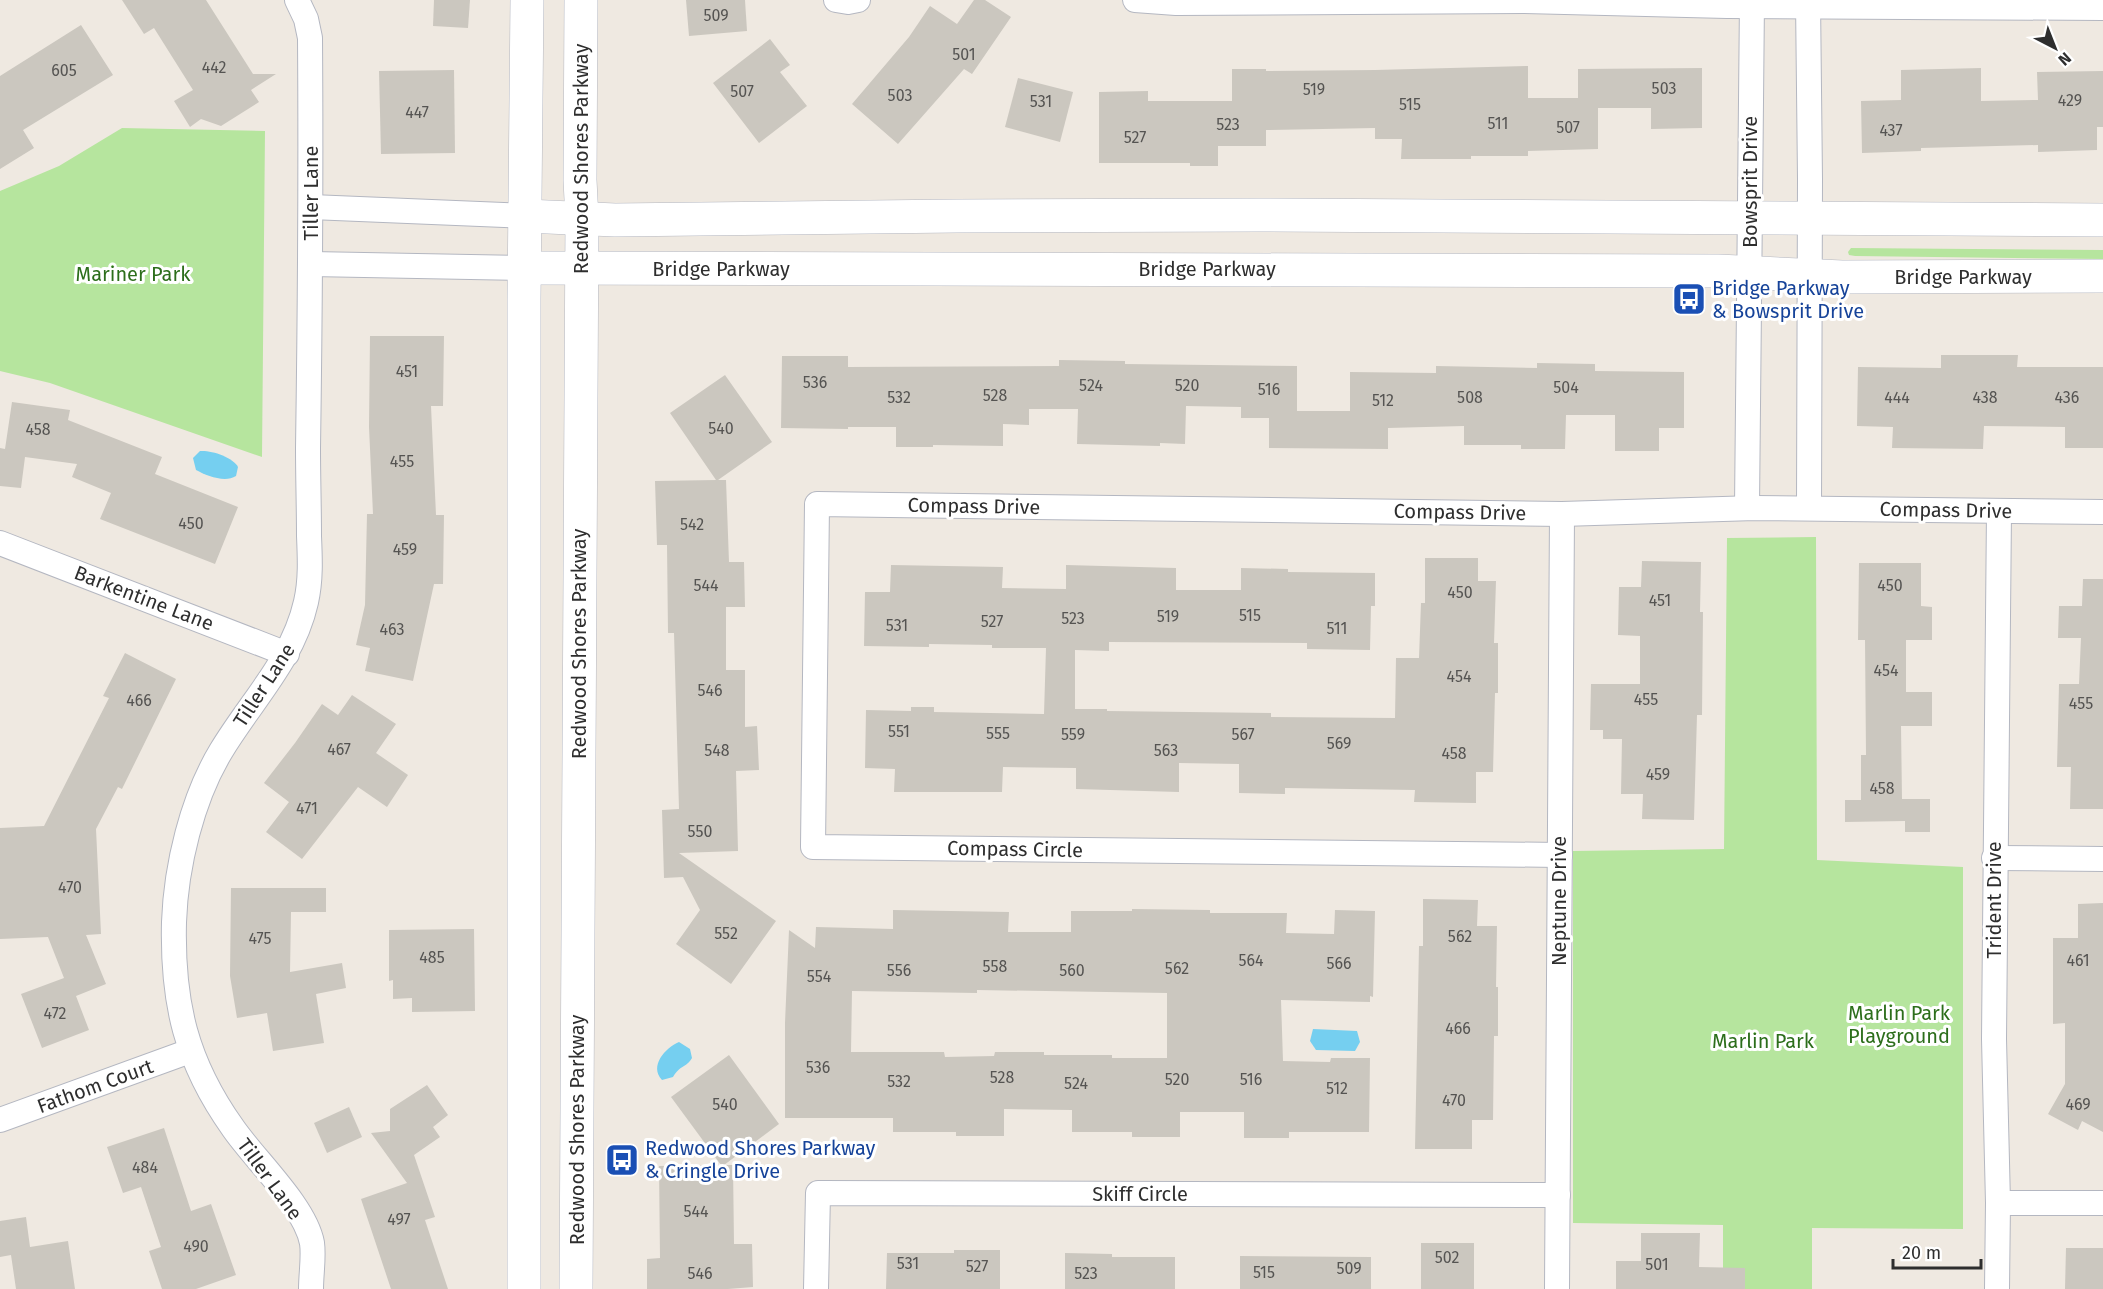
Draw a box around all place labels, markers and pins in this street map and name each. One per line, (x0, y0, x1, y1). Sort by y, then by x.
place label: Bridge Parkway & Bowsprit Drive (1712, 276, 1864, 323)
bus stop icon: Bridge Parkway & Bowsprit Drive (1671, 281, 1707, 317)
place label: Redwood Shores Parkway & Cringle Drive (645, 1136, 876, 1183)
bus stop icon: Redwood Shores Parkway & Cringle Drive (604, 1142, 640, 1178)

